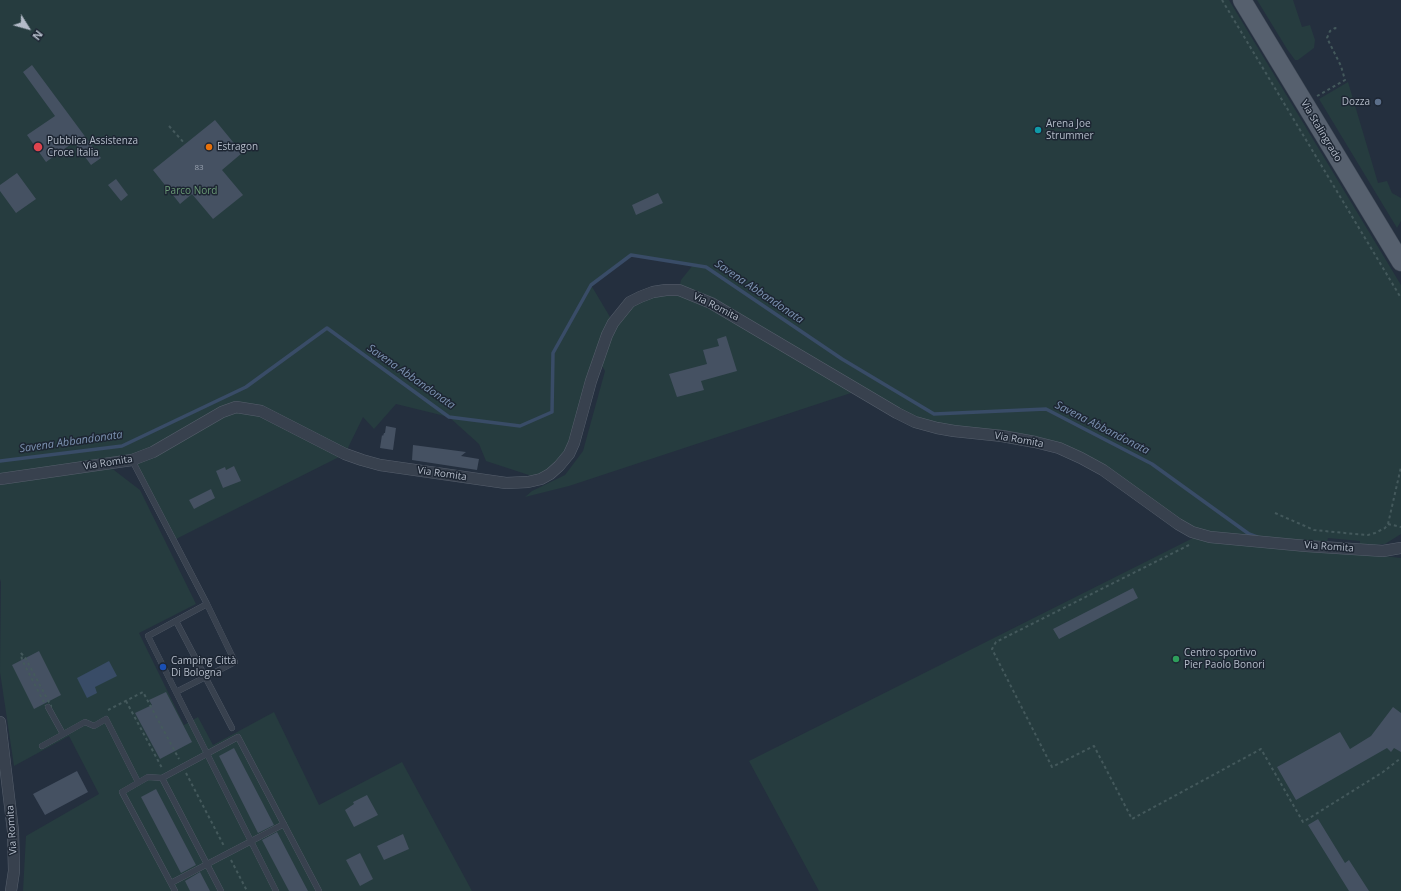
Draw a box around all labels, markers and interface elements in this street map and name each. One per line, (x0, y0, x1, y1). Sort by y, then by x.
north arrow (8, 8, 48, 48)
text: N (29, 27, 47, 44)
place label: Dozza (1342, 96, 1370, 108)
marker: Dozza (1373, 97, 1383, 107)
street label: Via Stalingrado (1298, 98, 1344, 164)
place label: Arena Joe Strummer (1046, 118, 1093, 142)
marker: Arena Joe Strummer (1033, 125, 1043, 135)
place label: Pubblica Assistenza Croce Italia (47, 135, 138, 158)
marker: Pubblica Assistenza Croce Italia (32, 141, 44, 153)
place label: Estragon (217, 141, 258, 153)
marker: Estragon (204, 142, 214, 152)
house number: 83 (194, 163, 204, 173)
park label: Parco Nord (165, 185, 217, 197)
water label: Savena Abbandonata (712, 257, 806, 327)
street label: Via Romita (691, 290, 741, 324)
water label: Savena Abbandonata (365, 342, 457, 412)
water label: Savena Abbandonata (1053, 398, 1151, 458)
water label: Savena Abbandonata (19, 428, 123, 456)
street label: Via Romita (993, 430, 1045, 450)
street label: Via Romita (83, 453, 133, 473)
street label: Via Romita (417, 465, 467, 483)
street label: Via Romita (1304, 539, 1354, 555)
place label: Centro sportivo Pier Paolo Bonori (1184, 647, 1265, 670)
marker: Centro sportivo Pier Paolo Bonori (1171, 654, 1181, 664)
place label: Camping Città Di Bologna (171, 655, 236, 678)
marker: Camping Città Di Bologna (158, 662, 168, 672)
street label: Via Romita (4, 805, 20, 855)

